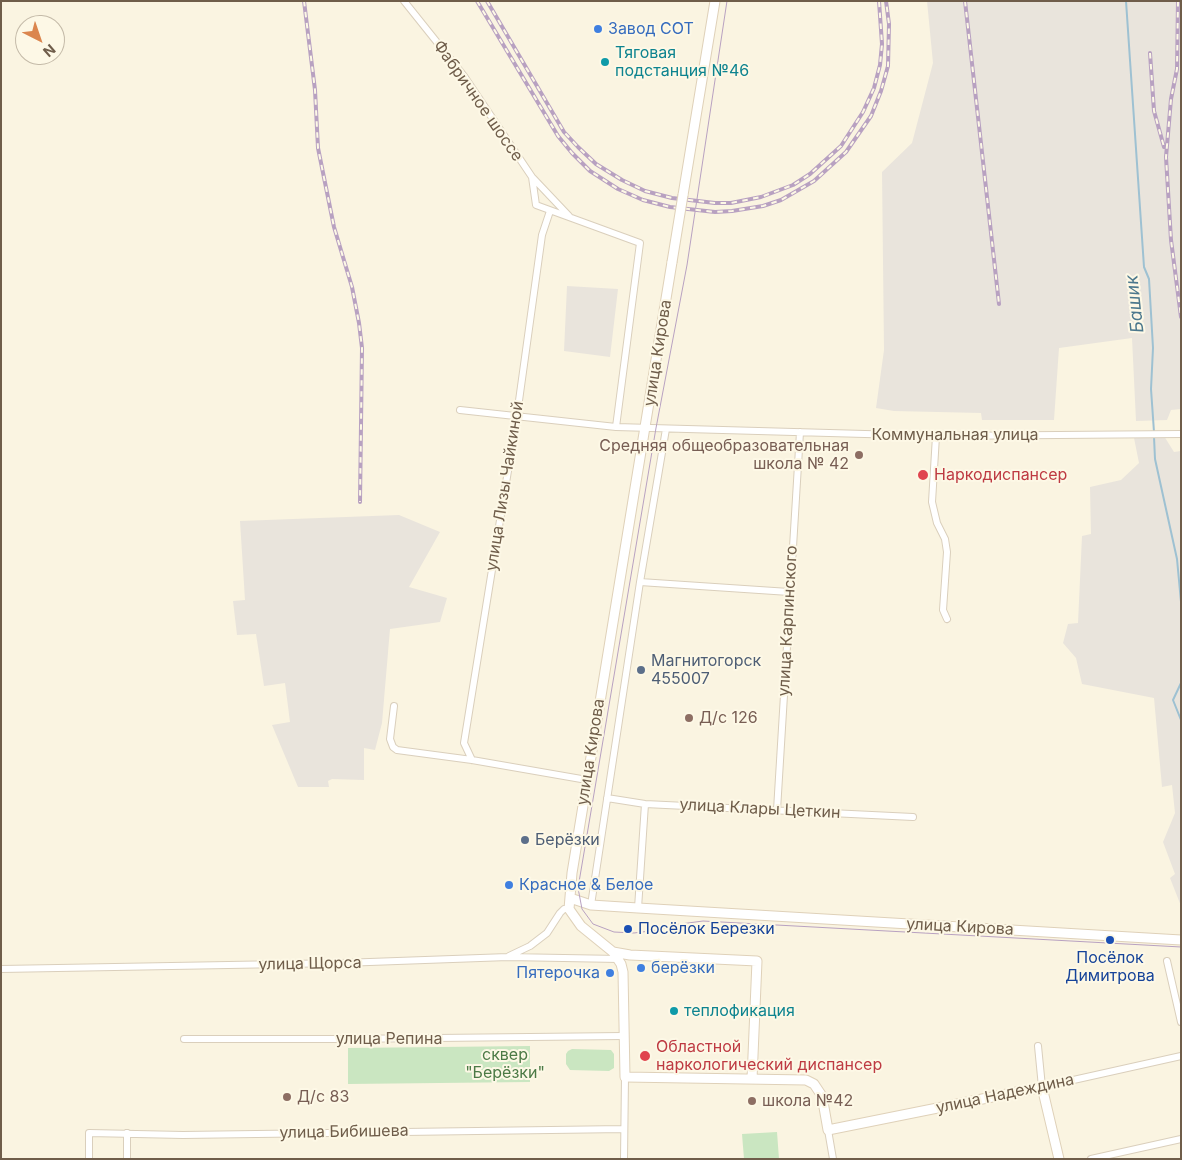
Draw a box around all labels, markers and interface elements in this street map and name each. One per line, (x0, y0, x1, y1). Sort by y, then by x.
north arrow (15, 15, 65, 65)
place label: Завод СОТ (608, 19, 694, 39)
marker: Завод СОТ (592, 23, 604, 35)
street label: Фабричное шоссе (429, 37, 527, 165)
text: N (40, 41, 59, 61)
place label: Тяговая подстанция №46 (615, 43, 749, 81)
marker: Тяговая подстанция №46 (599, 56, 611, 68)
water label: Башик (1121, 274, 1149, 334)
street label: улица Кирова (640, 298, 676, 408)
street label: улица Лизы Чайкиной (482, 400, 528, 572)
street label: Коммунальная улица (871, 425, 1039, 445)
place label: Средняя общеобразовательная школа № 42 (599, 436, 849, 474)
marker: Средняя общеобразовательная школа № 42 (853, 449, 865, 461)
place label: Наркодиспансер (934, 465, 1067, 485)
marker: Наркодиспансер (916, 468, 930, 482)
street label: улица Карпинского (774, 545, 802, 697)
place label: Магнитогорск 455007 (651, 651, 761, 689)
marker: Магнитогорск 455007 (635, 664, 647, 676)
street label: улица Кирова (573, 697, 609, 807)
place label: Д/с 126 (699, 708, 758, 728)
marker: Д/с 126 (683, 712, 695, 724)
street label: улица Клары Цеткин (679, 795, 841, 823)
place label: Берёзки (535, 830, 600, 850)
marker: Берёзки (519, 834, 531, 846)
place label: Красное & Белое (519, 875, 653, 895)
marker: Красное & Белое (503, 879, 515, 891)
street label: улица Кирова (906, 915, 1014, 939)
place label: Посёлок Березки (638, 919, 775, 939)
marker: Посёлок Березки (622, 923, 634, 935)
marker: Посёлок Димитрова (1104, 934, 1116, 946)
place label: Посёлок Димитрова (1065, 948, 1155, 986)
street label: улица Щорса (258, 954, 362, 974)
place label: берёзки (651, 958, 715, 978)
marker: берёзки (635, 962, 647, 974)
place label: Пятерочка (516, 963, 600, 983)
marker: Пятерочка (604, 967, 616, 979)
place label: теплофикация (684, 1001, 795, 1021)
marker: теплофикация (668, 1005, 680, 1017)
street label: улица Репина (336, 1029, 442, 1049)
place label: Областной наркологический диспансер (656, 1037, 882, 1075)
park label: сквер "Берёзки" (465, 1045, 545, 1083)
marker: Областной наркологический диспансер (638, 1049, 652, 1063)
street label: улица Надеждина (934, 1070, 1076, 1118)
place label: Д/с 83 (297, 1087, 349, 1107)
marker: Д/с 83 (281, 1091, 293, 1103)
place label: школа №42 (762, 1091, 853, 1111)
marker: школа №42 (746, 1095, 758, 1107)
street label: улица Бибишева (279, 1121, 409, 1143)

